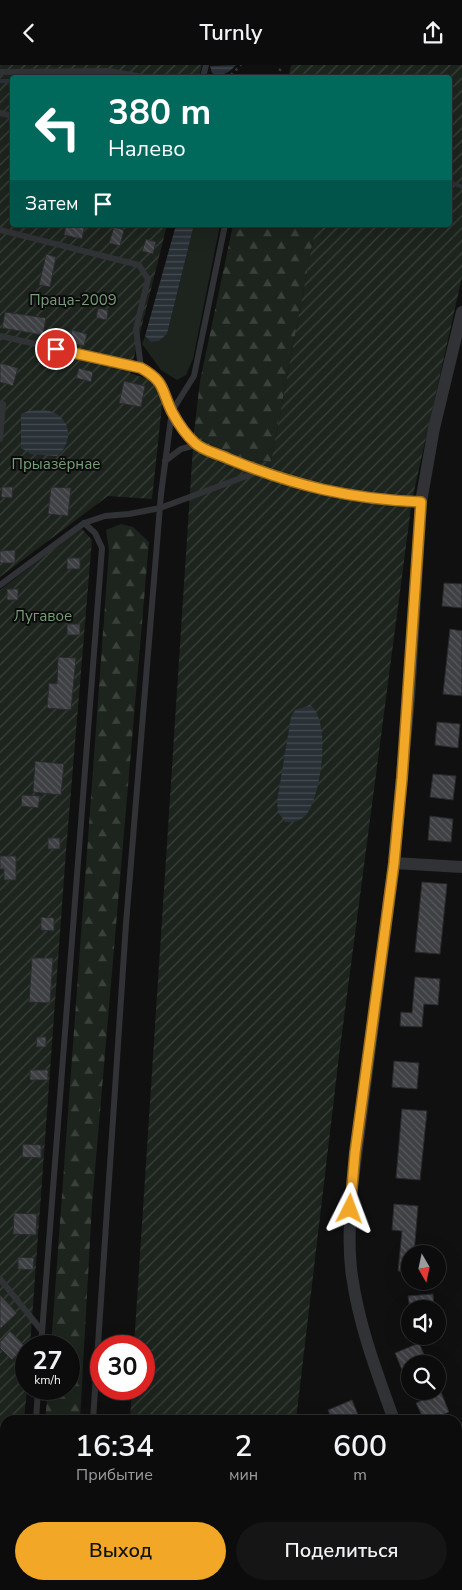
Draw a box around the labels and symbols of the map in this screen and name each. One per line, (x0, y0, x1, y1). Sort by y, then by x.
park label: Праца-2009 (29, 290, 117, 310)
pin (35, 328, 77, 370)
park label: Прыазёрнае (12, 454, 100, 474)
park label: Лугавое (14, 606, 72, 626)
position arrow (323, 1182, 375, 1234)
north arrow (401, 1245, 446, 1290)
speed limit sign: 30 (90, 1335, 155, 1400)

